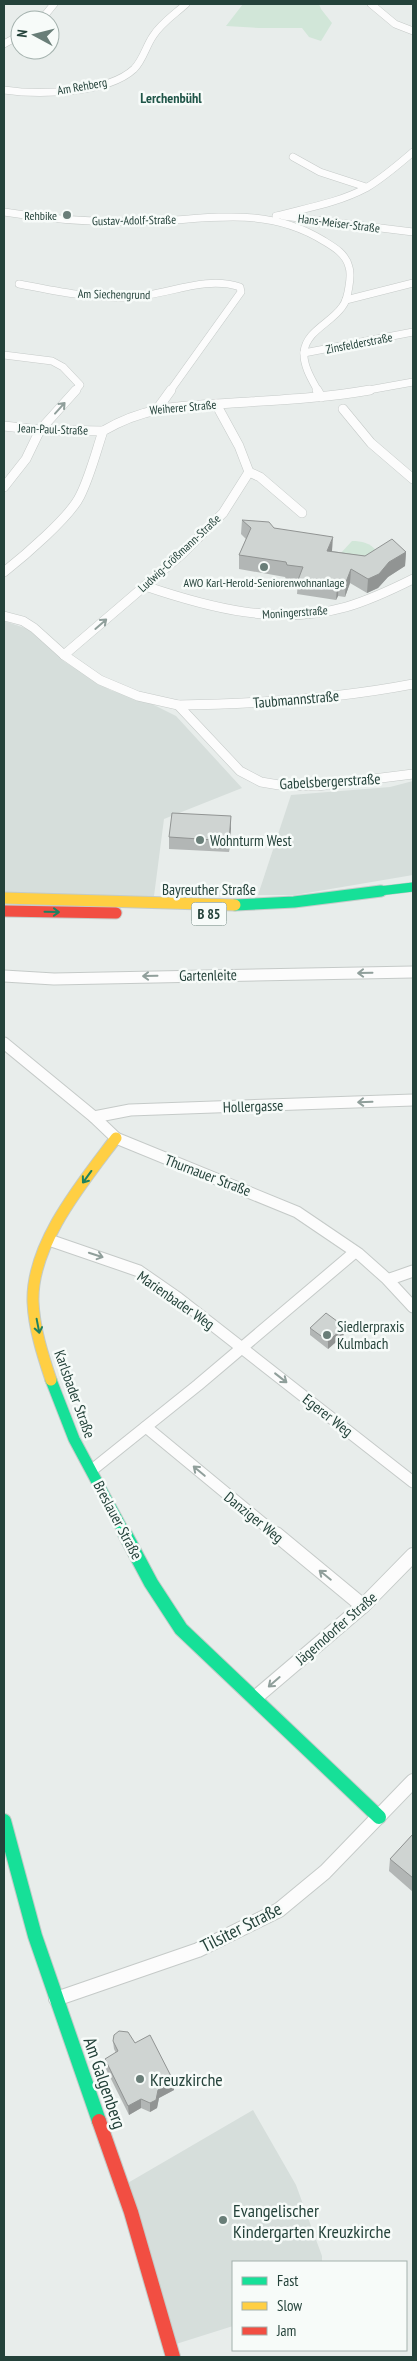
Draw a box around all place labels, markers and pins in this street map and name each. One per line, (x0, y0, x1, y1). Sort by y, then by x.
place label: Rehbike (24, 208, 57, 223)
marker: Rehbike (61, 209, 73, 221)
marker: AWO Karl-Herold-Seniorenwohnanlage (258, 561, 270, 573)
place label: AWO Karl-Herold-Seniorenwohnanlage (184, 575, 345, 590)
place label: Wohnturm West (210, 831, 292, 850)
marker: Wohnturm West (194, 834, 206, 846)
place label: Siedlerpraxis Kulmbach (337, 1317, 404, 1353)
marker: Siedlerpraxis Kulmbach (321, 1329, 333, 1341)
place label: Kreuzkirche (150, 2068, 223, 2091)
marker: Kreuzkirche (134, 2073, 146, 2085)
place label: Evangelischer Kindergarten Kreuzkirche (233, 2199, 391, 2243)
marker: Evangelischer Kindergarten Kreuzkirche (217, 2214, 229, 2226)

